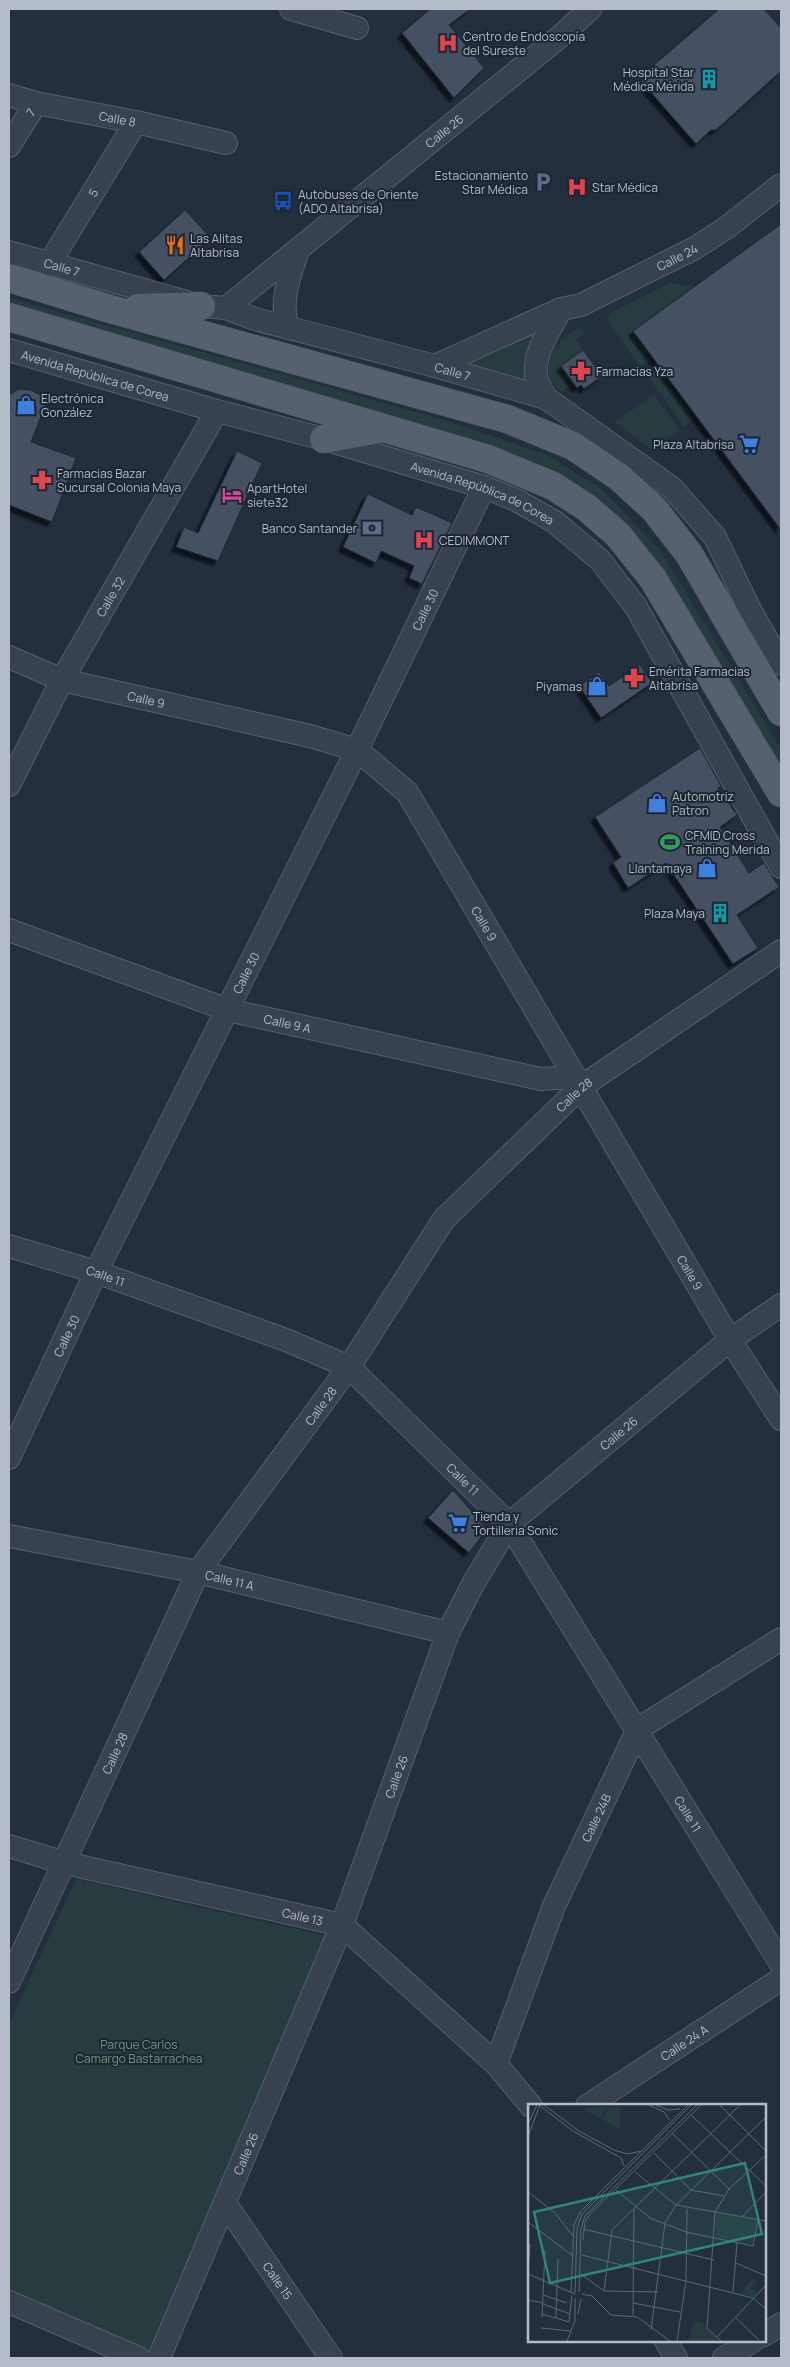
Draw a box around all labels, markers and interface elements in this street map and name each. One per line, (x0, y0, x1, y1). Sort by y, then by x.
place label: Centro de Endoscopía del Sureste (463, 28, 585, 59)
hospital icon: Centro de Endoscopía del Sureste (437, 32, 459, 54)
place label: Hospital Star Médica Mérida (613, 64, 695, 95)
building icon: Hospital Star Médica Mérida (698, 68, 720, 90)
street label: 7 (21, 105, 39, 119)
street label: Calle 8 (97, 107, 137, 130)
street label: Calle 26 (421, 110, 467, 151)
place label: Estacionamiento Star Médica (435, 167, 528, 198)
parking icon: Estacionamiento Star Médica (532, 171, 554, 193)
hospital icon: Star Médica (566, 176, 588, 198)
place label: Star Médica (592, 179, 658, 196)
street label: 5 (84, 185, 102, 200)
place label: Autobuses de Oriente (ADO Altabrisa) (298, 186, 419, 217)
bus stop icon: Autobuses de Oriente (ADO Altabrisa) (272, 190, 294, 212)
place label: Las Alitas Altabrisa (190, 230, 242, 261)
restaurant icon: Las Alitas Altabrisa (164, 234, 186, 256)
street label: Calle 24 (654, 240, 700, 274)
street label: Calle 7 (42, 254, 82, 280)
street label: Avenida República de Corea (20, 346, 171, 405)
street label: Calle 7 (433, 358, 473, 384)
pharmacy icon: Farmacias Yza (570, 360, 592, 382)
place label: Farmacias Yza (596, 363, 673, 380)
place label: Electrónica González (41, 390, 104, 421)
shop icon: Electrónica González (15, 394, 37, 416)
supermarket icon: Plaza Altabrisa (738, 433, 760, 455)
place label: Plaza Altabrisa (653, 436, 734, 453)
street label: Avenida República de Corea (409, 457, 557, 528)
place label: Farmacias Bazar Sucursal Colonia Maya (57, 465, 181, 496)
pharmacy icon: Farmacias Bazar Sucursal Colonia Maya (31, 469, 53, 491)
place label: ApartHotel siete32 (247, 480, 307, 511)
hotel icon: ApartHotel siete32 (221, 484, 243, 506)
bank icon: Banco Santander (361, 517, 383, 539)
place label: Banco Santander (262, 520, 358, 537)
hospital icon: CEDIMMONT (413, 529, 435, 551)
place label: CEDIMMONT (439, 532, 510, 549)
street label: Calle 32 (92, 573, 128, 620)
street label: Calle 30 (408, 586, 442, 633)
place label: Emérita Farmacias Altabrisa (649, 663, 750, 694)
pharmacy icon: Emérita Farmacias Altabrisa (623, 667, 645, 689)
shop icon: Piyamas (586, 675, 608, 697)
place label: Piyamas (536, 678, 582, 695)
street label: Calle 9 (126, 687, 166, 711)
place label: Automotriz Patron (672, 788, 734, 819)
shop icon: Automotriz Patron (646, 792, 668, 814)
place label: CFMID Cross Training Merida (685, 827, 770, 858)
sports icon: CFMID Cross Training Merida (659, 831, 681, 853)
shop icon: Llantamaya (696, 857, 718, 879)
place label: Llantamaya (629, 860, 692, 877)
building icon: Plaza Maya (709, 902, 731, 924)
street label: Calle 9 (468, 903, 501, 944)
place label: Plaza Maya (644, 905, 705, 922)
street label: Calle 30 (228, 949, 263, 996)
street label: Calle 9 A (262, 1010, 313, 1037)
street label: Calle 28 (552, 1073, 596, 1115)
street label: Calle 9 (673, 1252, 707, 1293)
street label: Calle 11 (84, 1261, 127, 1290)
street label: Calle 30 (49, 1312, 83, 1359)
street label: Calle 28 (301, 1383, 340, 1429)
street label: Calle 26 (596, 1412, 641, 1454)
street label: Calle 11 (443, 1459, 483, 1499)
place label: Tienda y Tortilleria Sonic (473, 1508, 558, 1539)
supermarket icon: Tienda y Tortilleria Sonic (447, 1512, 469, 1534)
street label: Calle 11 A (204, 1566, 256, 1594)
street label: Calle 28 (98, 1730, 131, 1777)
street label: Calle 26 (380, 1753, 411, 1800)
street label: Calle 24B (577, 1791, 615, 1845)
street label: Calle 11 (670, 1792, 706, 1835)
street label: Calle 13 (280, 1903, 325, 1929)
street label: Calle 24 A (657, 2020, 712, 2064)
park label: Parque Carlos Camargo Bastarrachea (76, 2036, 203, 2067)
inset map (528, 2104, 765, 2342)
street label: Calle 26 (229, 2130, 262, 2177)
street label: Calle 15 (259, 2258, 297, 2303)

